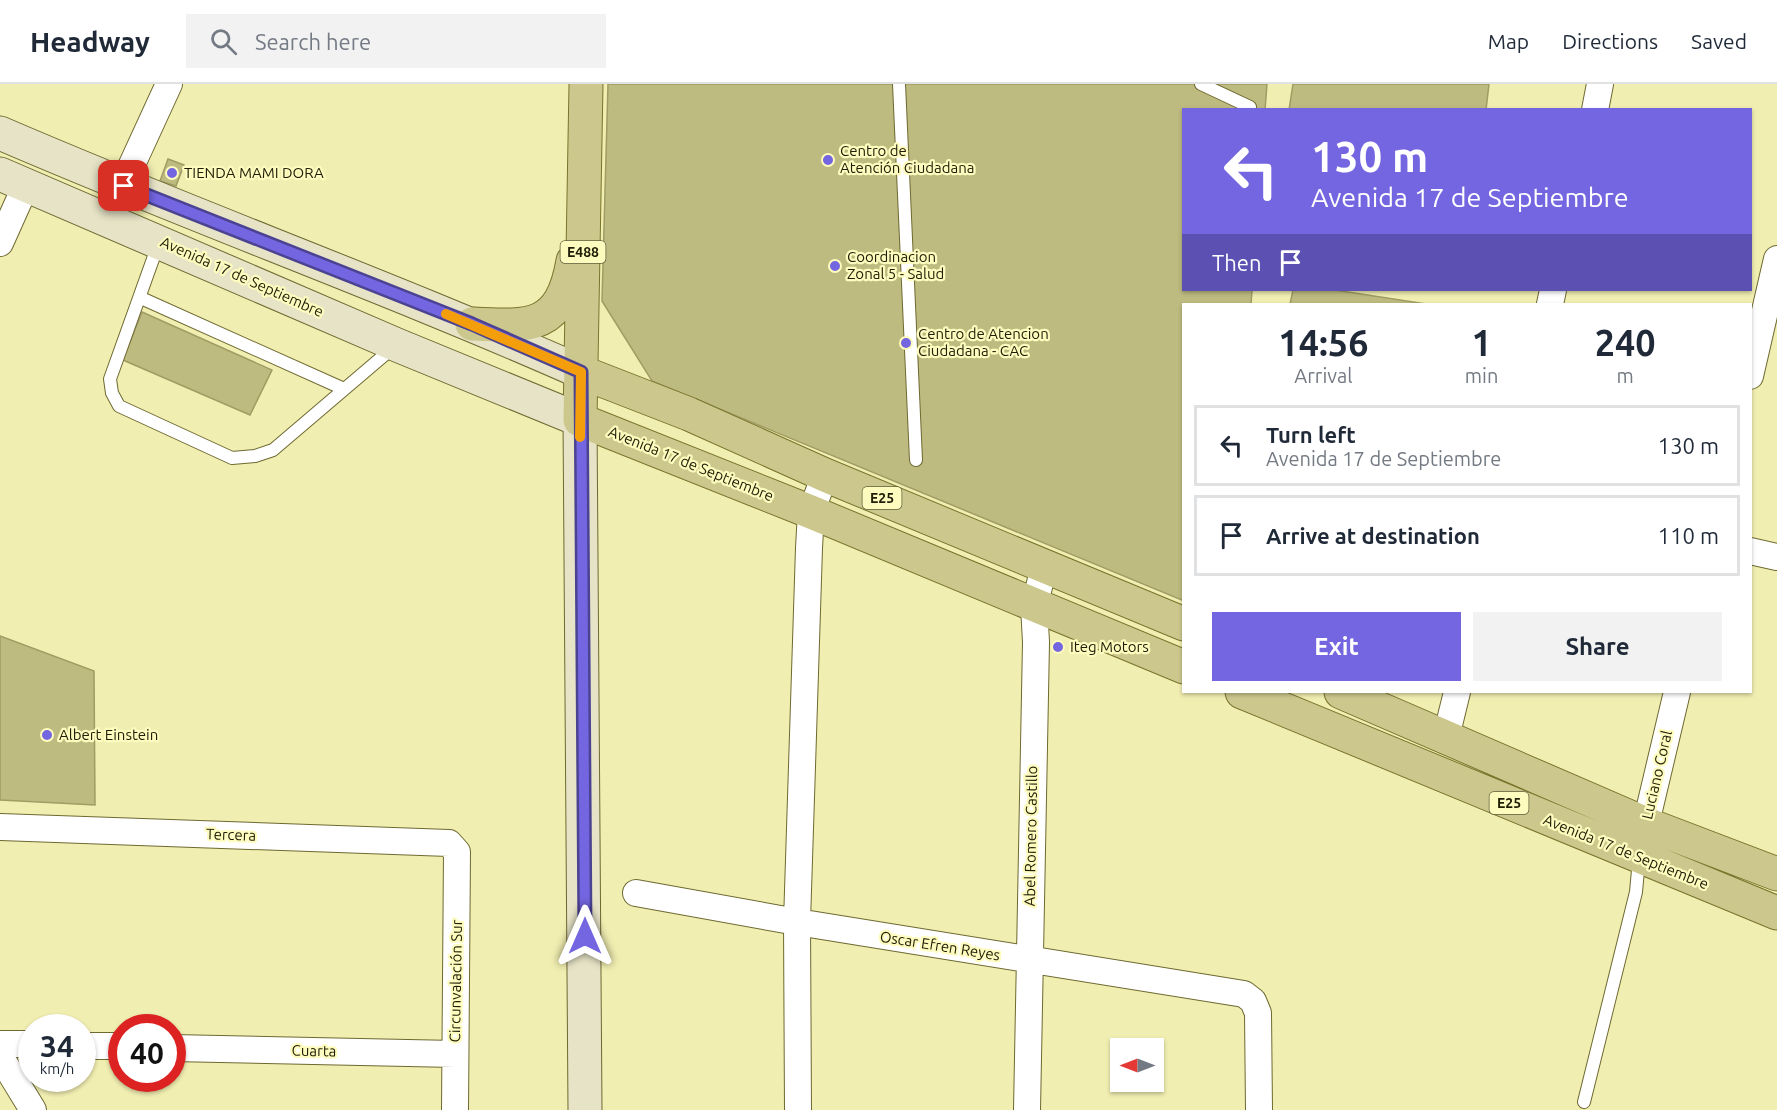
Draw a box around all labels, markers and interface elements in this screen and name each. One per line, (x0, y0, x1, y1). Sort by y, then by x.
search box (186, 14, 606, 68)
icon: search (207, 25, 240, 58)
text: Headway (30, 26, 150, 57)
text: Search here (255, 29, 371, 54)
text: Map (1488, 29, 1529, 53)
text: Directions (1562, 29, 1658, 53)
text: Saved (1691, 29, 1747, 53)
icon: left (1212, 132, 1290, 210)
text: 130 m (1311, 133, 1428, 180)
place label: Centro de Atención Ciudadana (840, 142, 975, 176)
marker: Centro de Atención Ciudadana (821, 153, 835, 167)
pin (98, 160, 149, 211)
place label: TIENDA MAMI DORA (184, 164, 324, 181)
marker: TIENDA MAMI DORA (165, 166, 179, 180)
icon: arrive (107, 169, 140, 202)
text: Avenida 17 de Septiembre (1311, 182, 1629, 212)
street label: Avenida 17 de Septiembre (158, 233, 326, 320)
road number: E488 (560, 241, 606, 263)
icon: arrive (1274, 246, 1307, 279)
place label: Coordinacion Zonal 5 - Salud (847, 248, 944, 282)
text: Then (1212, 250, 1262, 275)
marker: Coordinacion Zonal 5 - Salud (828, 259, 842, 273)
text: 14:56 (1278, 322, 1368, 363)
text: 1 (1471, 322, 1492, 363)
text: 240 (1595, 322, 1656, 363)
place label: Centro de Atencion Ciudadana - CAC (918, 325, 1049, 359)
marker: Centro de Atencion Ciudadana - CAC (899, 336, 913, 350)
text: Arrival (1294, 364, 1353, 387)
text: min (1465, 364, 1498, 387)
text: m (1617, 364, 1634, 387)
text: Turn left (1266, 422, 1356, 447)
street label: Avenida 17 de Septiembre (606, 423, 776, 504)
icon: left (1215, 429, 1248, 462)
text: 130 m (1658, 433, 1719, 458)
text: Avenida 17 de Septiembre (1266, 447, 1501, 470)
road number: E25 (862, 487, 902, 509)
icon: arrive (1215, 519, 1248, 552)
text: Arrive at destination (1266, 523, 1480, 548)
text: 110 m (1658, 523, 1719, 548)
button: Exit (1212, 612, 1461, 681)
button: Share (1473, 612, 1722, 681)
place label: Iteg Motors (1070, 638, 1149, 655)
marker: Iteg Motors (1051, 640, 1065, 654)
place label: Albert Einstein (59, 726, 158, 743)
marker: Albert Einstein (40, 728, 54, 742)
street label: Luciano Coral (1638, 729, 1675, 821)
street label: Abel Romero Castillo (1021, 765, 1040, 907)
road number: E25 (1490, 792, 1528, 814)
street label: Avenida 17 de Septiembre (1541, 811, 1711, 892)
street label: Tercera (206, 825, 256, 844)
position arrow (553, 904, 617, 968)
street label: Circunvalación Sur (446, 919, 465, 1043)
street label: Oscar Efren Reyes (879, 928, 1001, 963)
speed limit sign: 40 (108, 1014, 186, 1092)
text: 34 (40, 1029, 74, 1063)
north arrow (1110, 1038, 1164, 1092)
map controls (1110, 1038, 1164, 1092)
street label: Cuarta (292, 1042, 336, 1059)
text: km/h (40, 1060, 74, 1077)

